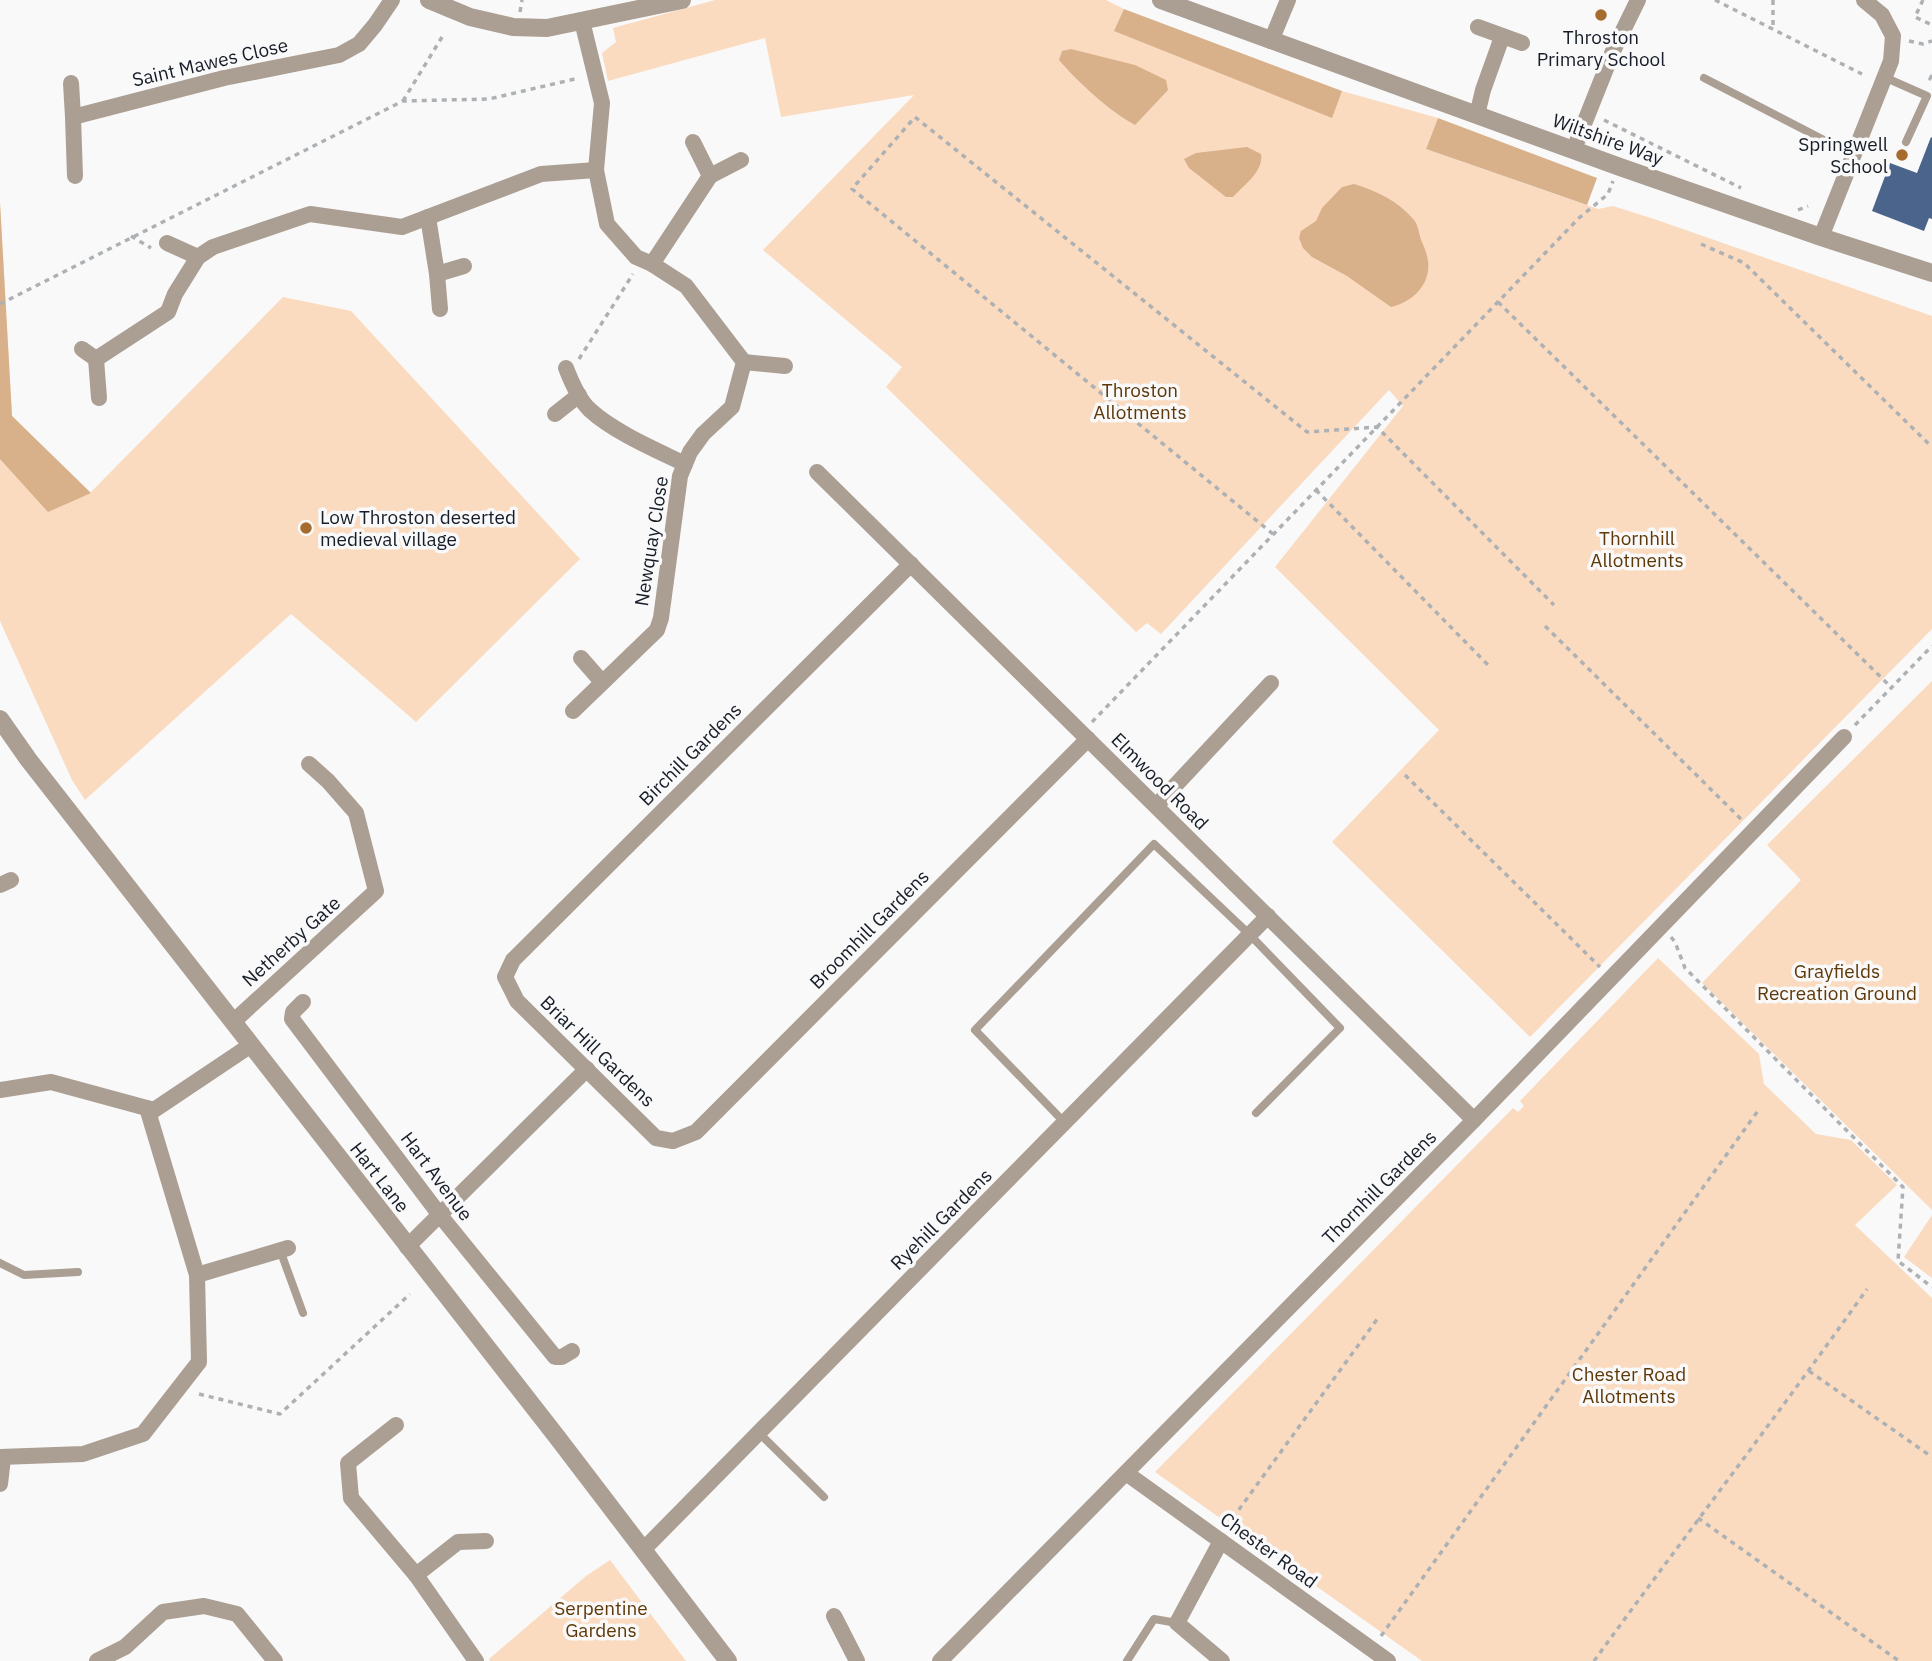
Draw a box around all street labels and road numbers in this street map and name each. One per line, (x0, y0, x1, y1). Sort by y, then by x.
street label: Saint Mawes Close (130, 32, 290, 92)
street label: Wiltshire Way (1549, 108, 1667, 170)
street label: Newquay Close (629, 474, 673, 608)
street label: Birchill Gardens (634, 698, 746, 810)
street label: Elmwood Road (1106, 727, 1214, 835)
street label: Broomhill Gardens (804, 864, 934, 994)
street label: Netherby Gate (237, 891, 345, 991)
street label: Briar Hill Gardens (536, 990, 660, 1112)
street label: Thornhill Gardens (1317, 1125, 1441, 1249)
street label: Hart Avenue (396, 1127, 478, 1225)
street label: Hart Lane (345, 1137, 415, 1217)
street label: Ryehill Gardens (885, 1163, 997, 1275)
street label: Chester Road (1216, 1507, 1322, 1593)

